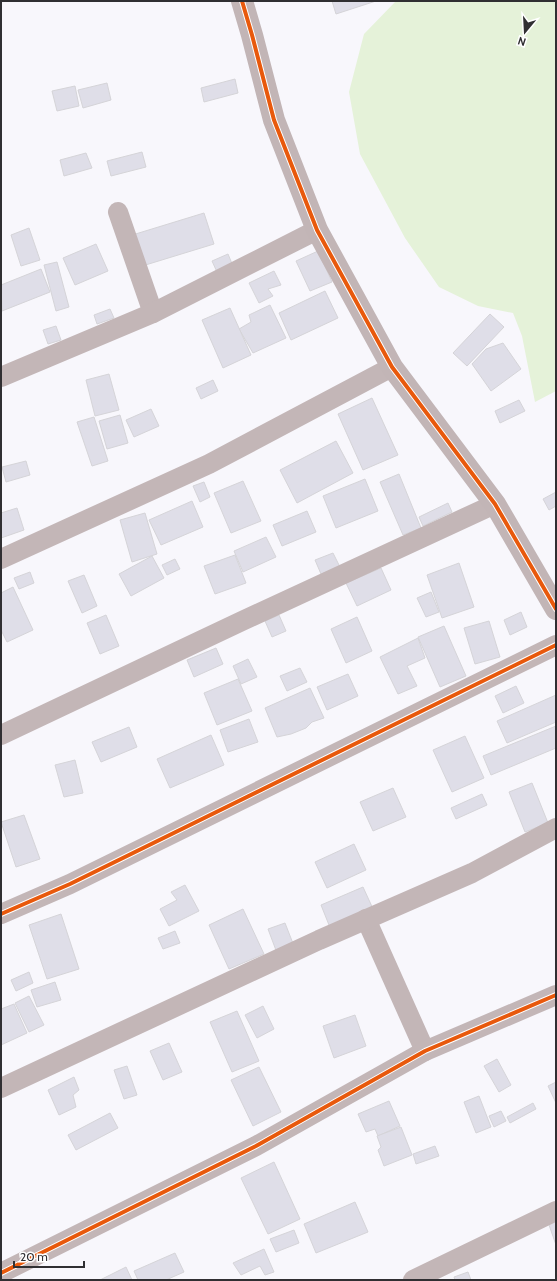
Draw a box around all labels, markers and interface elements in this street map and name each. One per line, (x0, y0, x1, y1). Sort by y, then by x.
north arrow (505, 12, 545, 52)
text: N (516, 34, 528, 49)
scale bar (14, 1243, 84, 1269)
text: 20 m (20, 1249, 48, 1264)

